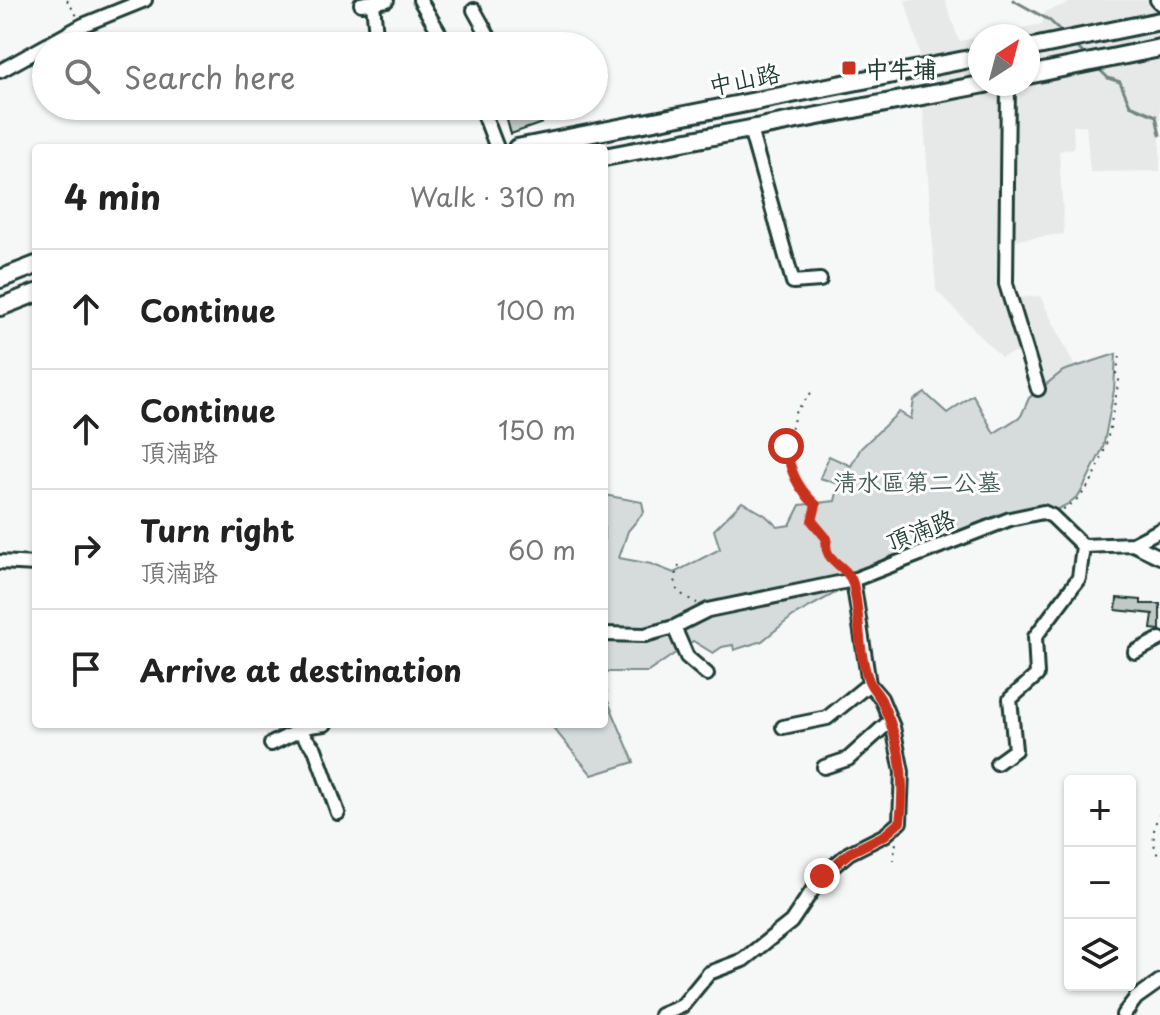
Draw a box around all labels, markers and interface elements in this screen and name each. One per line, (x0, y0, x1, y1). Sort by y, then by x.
north arrow (968, 24, 1040, 96)
search box (32, 32, 608, 120)
place label: 中牛埔 (865, 50, 937, 86)
street label: 中山路 (705, 53, 783, 103)
icon: search (60, 54, 104, 98)
text: Search here (124, 54, 296, 99)
marker: 中牛埔 (840, 59, 858, 77)
text: 4 min (64, 170, 161, 222)
text: Walk · 310 m (410, 177, 576, 216)
icon: ahead (64, 287, 108, 331)
text: Continue (140, 287, 275, 332)
text: 100 m (496, 290, 576, 329)
text: Continue (140, 387, 275, 432)
icon: ahead (64, 407, 108, 451)
text: 150 m (498, 410, 576, 449)
route start (768, 428, 804, 464)
text: 頂湳路 (140, 432, 218, 471)
park label: 清水區第二公墓 (833, 463, 1001, 499)
street label: 頂湳路 (880, 499, 960, 559)
text: Turn right (140, 507, 295, 552)
icon: right (64, 527, 108, 571)
text: 60 m (508, 530, 576, 569)
text: 頂湳路 (140, 552, 218, 591)
icon: arrive (64, 647, 108, 691)
text: Arrive at destination (140, 647, 462, 692)
map controls (1064, 775, 1136, 991)
button: + (1064, 775, 1136, 847)
button: − (1064, 847, 1136, 919)
route end (804, 858, 840, 894)
button: layers (1064, 919, 1136, 991)

